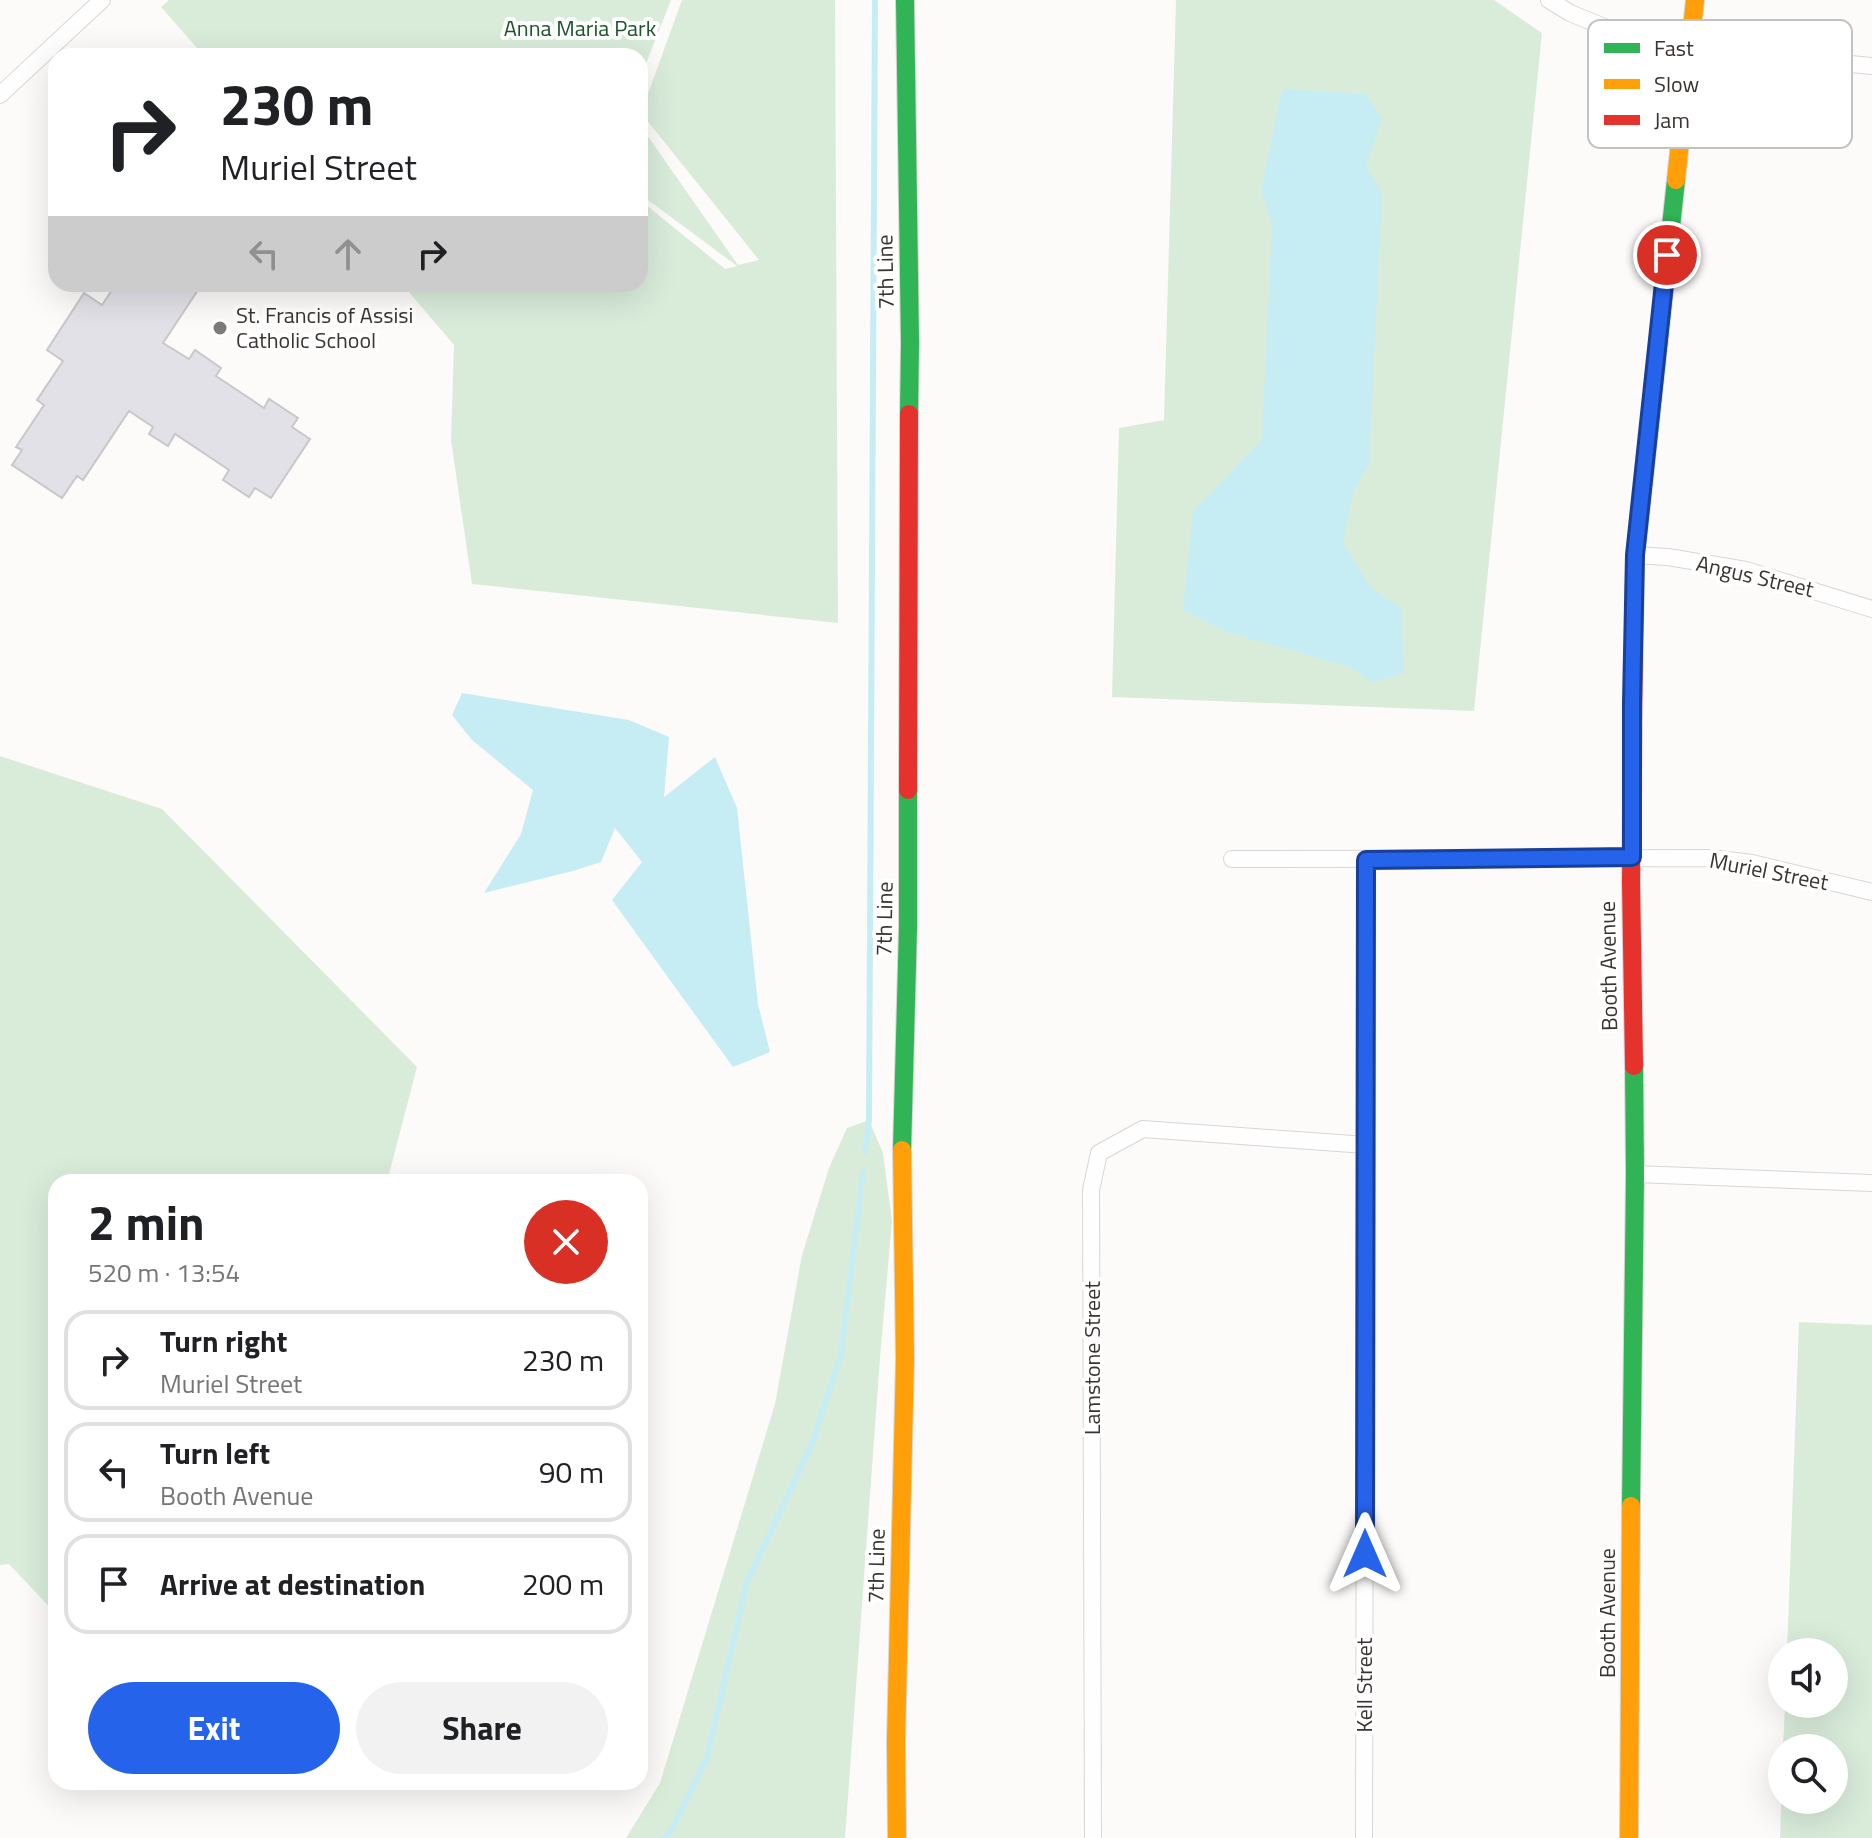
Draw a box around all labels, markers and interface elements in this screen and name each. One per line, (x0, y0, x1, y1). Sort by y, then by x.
park label: Anna Maria Park (504, 11, 657, 45)
legend (1588, 20, 1852, 148)
text: Fast (1654, 31, 1694, 65)
text: 230 m (220, 62, 373, 147)
text: Slow (1654, 67, 1700, 101)
icon: right (88, 80, 192, 184)
text: Jam (1654, 103, 1690, 137)
text: Muriel Street (220, 139, 417, 194)
pin (1633, 221, 1701, 289)
icon: left (242, 232, 286, 276)
icon: ahead (326, 232, 370, 276)
icon: right (410, 232, 454, 276)
icon: arrive (1645, 233, 1689, 277)
street label: 7th Line (867, 234, 903, 310)
place label: St. Francis of Assisi Catholic School (236, 298, 413, 357)
marker: St. Francis of Assisi Catholic School (211, 319, 229, 337)
street label: Angus Street (1693, 546, 1817, 606)
street label: Muriel Street (1707, 843, 1832, 899)
street label: 7th Line (866, 881, 902, 957)
street label: Booth Avenue (1590, 901, 1626, 1031)
text: 2 min (88, 1186, 205, 1259)
button: close (524, 1200, 608, 1284)
text: 520 m · 13:54 (88, 1253, 240, 1292)
street label: Lamstone Street (1075, 1281, 1109, 1435)
text: Turn right (160, 1318, 288, 1364)
text: 230 m (522, 1337, 604, 1383)
icon: right (92, 1338, 136, 1382)
text: Muriel Street (160, 1364, 302, 1403)
text: Turn left (160, 1430, 270, 1476)
text: 90 m (539, 1449, 604, 1495)
icon: left (92, 1450, 136, 1494)
text: Booth Avenue (160, 1476, 314, 1515)
position arrow (1323, 1512, 1407, 1596)
street label: 7th Line (858, 1528, 894, 1604)
street label: Booth Avenue (1590, 1548, 1624, 1678)
text: Arrive at destination (160, 1561, 425, 1607)
text: 200 m (522, 1561, 604, 1607)
icon: arrive (92, 1562, 136, 1606)
street label: Kell Street (1347, 1637, 1381, 1733)
map controls (1768, 1638, 1848, 1814)
button: sound (1768, 1638, 1848, 1718)
button: Exit (88, 1682, 340, 1774)
button: Share (356, 1682, 608, 1774)
button: search (1768, 1734, 1848, 1814)

